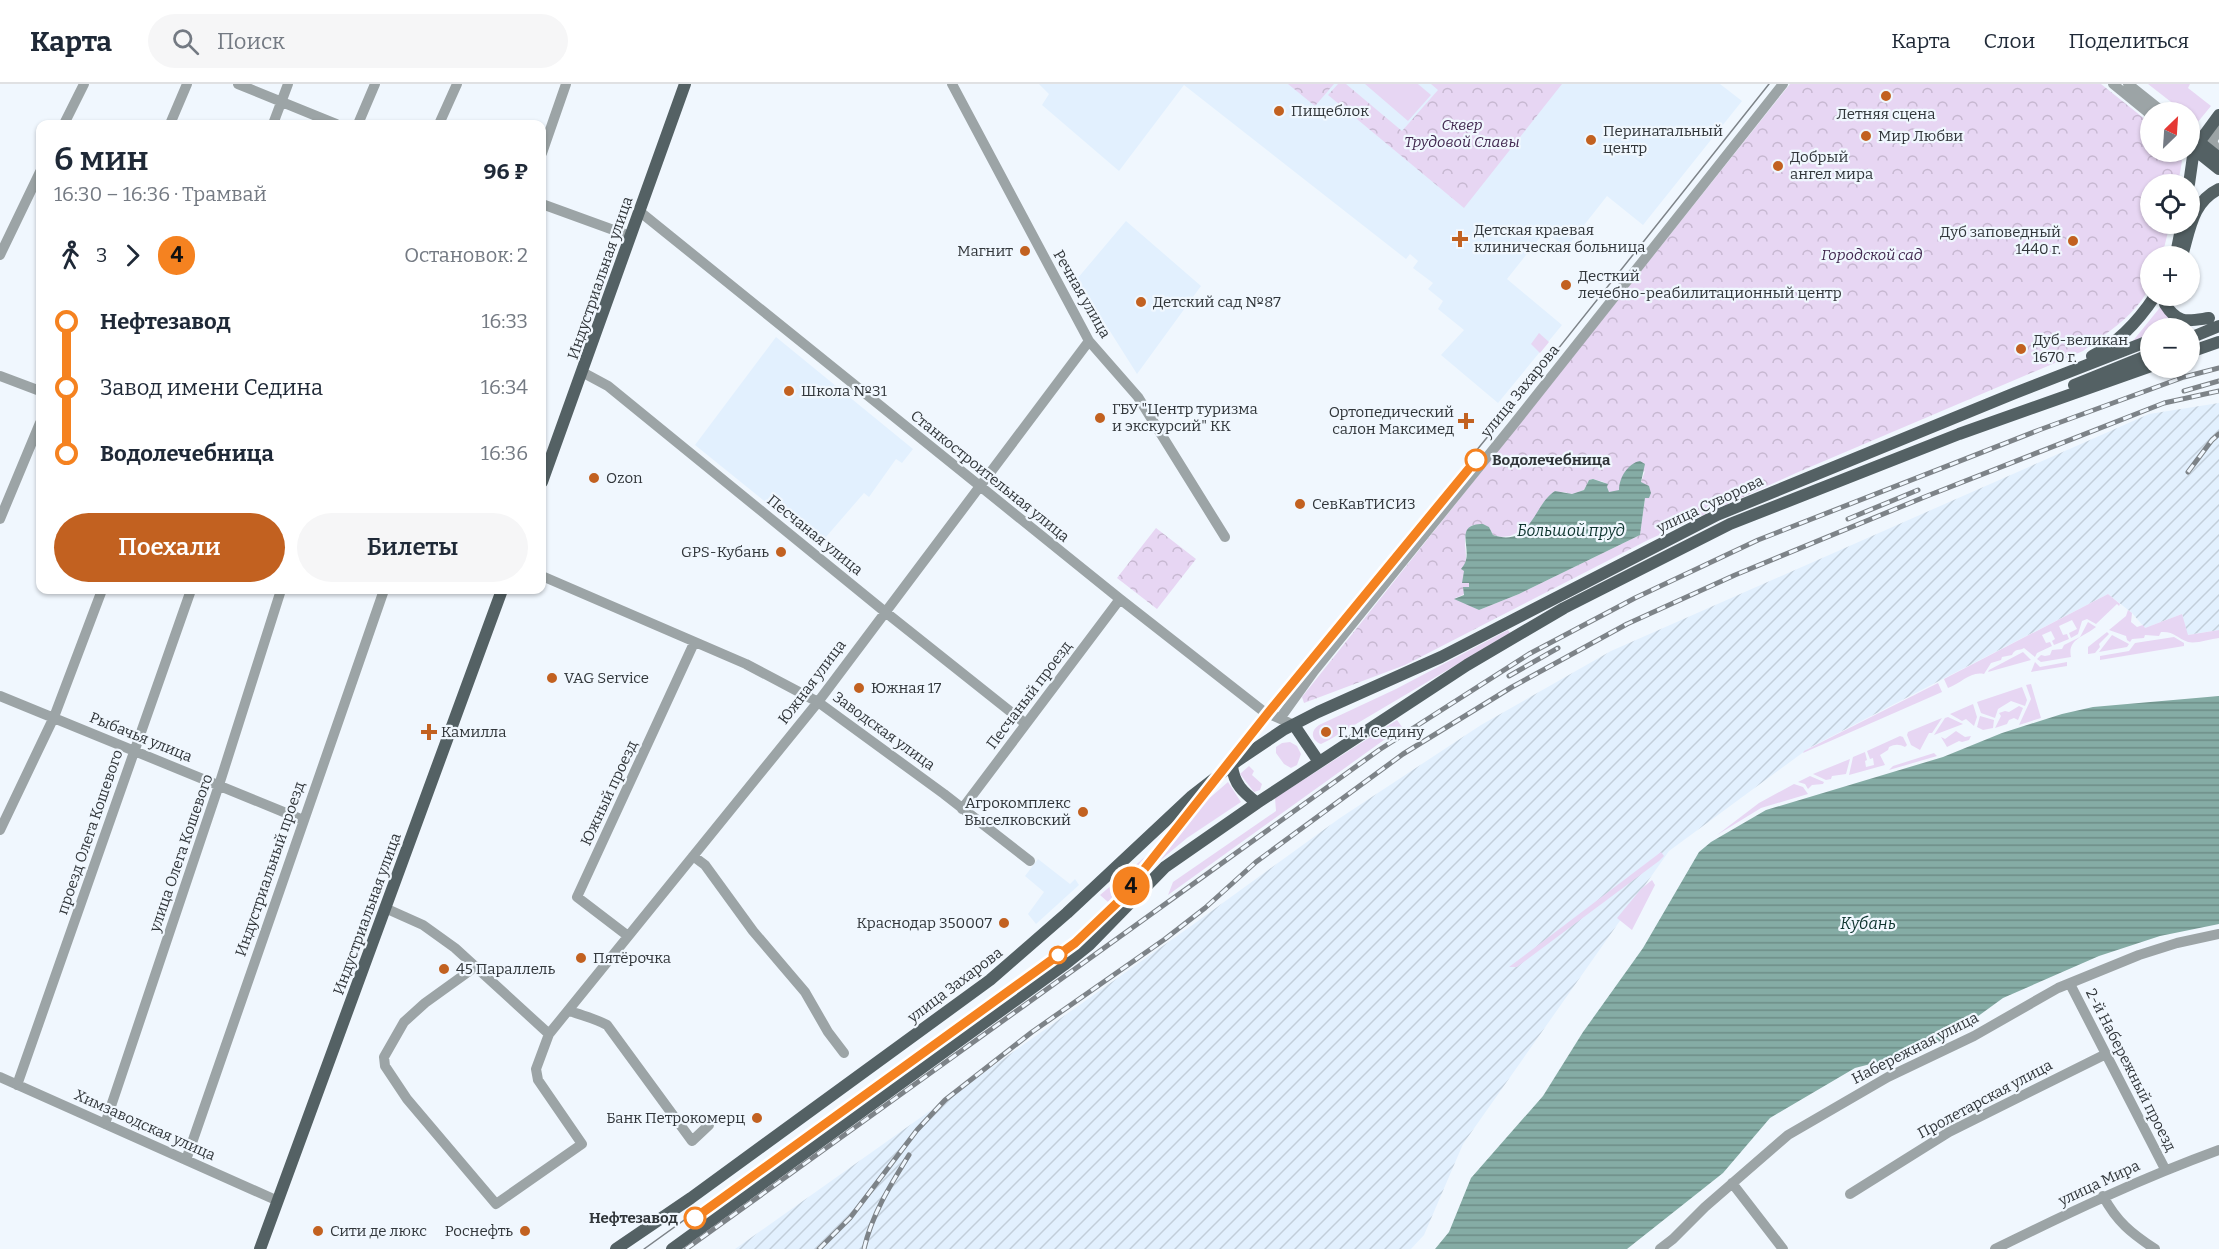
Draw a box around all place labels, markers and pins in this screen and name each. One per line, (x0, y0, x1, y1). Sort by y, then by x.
marker: Летняя сцена (1879, 89, 1893, 103)
place label: Пищеблок (1291, 102, 1369, 120)
marker: Пищеблок (1272, 104, 1286, 118)
place label: Летняя сцена (1837, 105, 1935, 123)
place label: Перинатальный центр (1603, 122, 1723, 157)
place label: Мир Любви (1878, 127, 1963, 145)
marker: Мир Любви (1859, 129, 1873, 143)
marker: Перинатальный центр (1584, 133, 1598, 147)
place label: Добрый ангел мира (1790, 148, 1873, 183)
marker: Добрый ангел мира (1771, 159, 1785, 173)
place label: Детская краевая клиническая больница (1474, 221, 1646, 256)
place label: Дуб заповедный 1440 г. (1940, 223, 2061, 258)
marker: Детская краевая клиническая больница (1451, 230, 1469, 248)
marker: Дуб заповедный 1440 г. (2066, 234, 2080, 248)
place label: Магнит (957, 242, 1013, 260)
marker: Магнит (1018, 244, 1032, 258)
place label: Десткий лечебно-реабилитационный центр (1578, 267, 1842, 302)
marker: Десткий лечебно-реабилитационный центр (1559, 278, 1573, 292)
place label: Детский сад №87 (1153, 293, 1281, 311)
marker: Детский сад №87 (1134, 295, 1148, 309)
place label: Дуб-великан 1670 г. (2033, 331, 2128, 366)
marker: Дуб-великан 1670 г. (2014, 342, 2028, 356)
place label: Школа №31 (801, 382, 887, 400)
marker: Школа №31 (782, 384, 796, 398)
place label: ГБУ "Центр туризма и экскурсий" КК (1112, 400, 1258, 435)
place label: Ортопедический салон Максимед (1329, 403, 1454, 438)
marker: ГБУ "Центр туризма и экскурсий" КК (1093, 411, 1107, 425)
marker: Ортопедический салон Максимед (1459, 414, 1473, 428)
marker: Водолечебница (1465, 449, 1487, 471)
place label: Водолечебница (1492, 451, 1611, 469)
place label: Ozon (606, 469, 643, 487)
marker: Ozon (587, 471, 601, 485)
place label: СевКавТИСИЗ (1312, 495, 1416, 513)
marker: СевКавТИСИЗ (1293, 497, 1307, 511)
place label: GPS-Кубань (681, 543, 769, 561)
marker: GPS-Кубань (774, 545, 788, 559)
place label: VAG Service (564, 669, 649, 687)
marker: VAG Service (545, 671, 559, 685)
place label: Южная 17 (871, 679, 942, 697)
marker: Южная 17 (852, 681, 866, 695)
place label: Камилла (441, 723, 507, 741)
place label: Г. М. Седину (1338, 723, 1424, 741)
marker: Камилла (422, 725, 436, 739)
marker: Г. М. Седину (1319, 725, 1333, 739)
place label: Агрокомплекс Выселковский (964, 794, 1071, 829)
marker: Агрокомплекс Выселковский (1076, 805, 1090, 819)
place label: Краснодар 350007 (856, 914, 992, 932)
marker: Краснодар 350007 (997, 916, 1011, 930)
unlabelled marker (1049, 946, 1067, 964)
place label: Пятёрочка (593, 949, 671, 967)
marker: Пятёрочка (574, 951, 588, 965)
place label: 45 Параллель (456, 960, 556, 978)
marker: 45 Параллель (437, 962, 451, 976)
place label: Банк Петрокомерц (606, 1109, 745, 1127)
marker: Банк Петрокомерц (750, 1111, 764, 1125)
marker: Нефтезавод (684, 1207, 706, 1229)
place label: Нефтезавод (589, 1209, 678, 1227)
place label: Сити де люкс (330, 1222, 427, 1240)
place label: Роснефть (445, 1222, 513, 1240)
marker: Сити де люкс (311, 1224, 325, 1238)
marker: Роснефть (518, 1224, 532, 1238)

